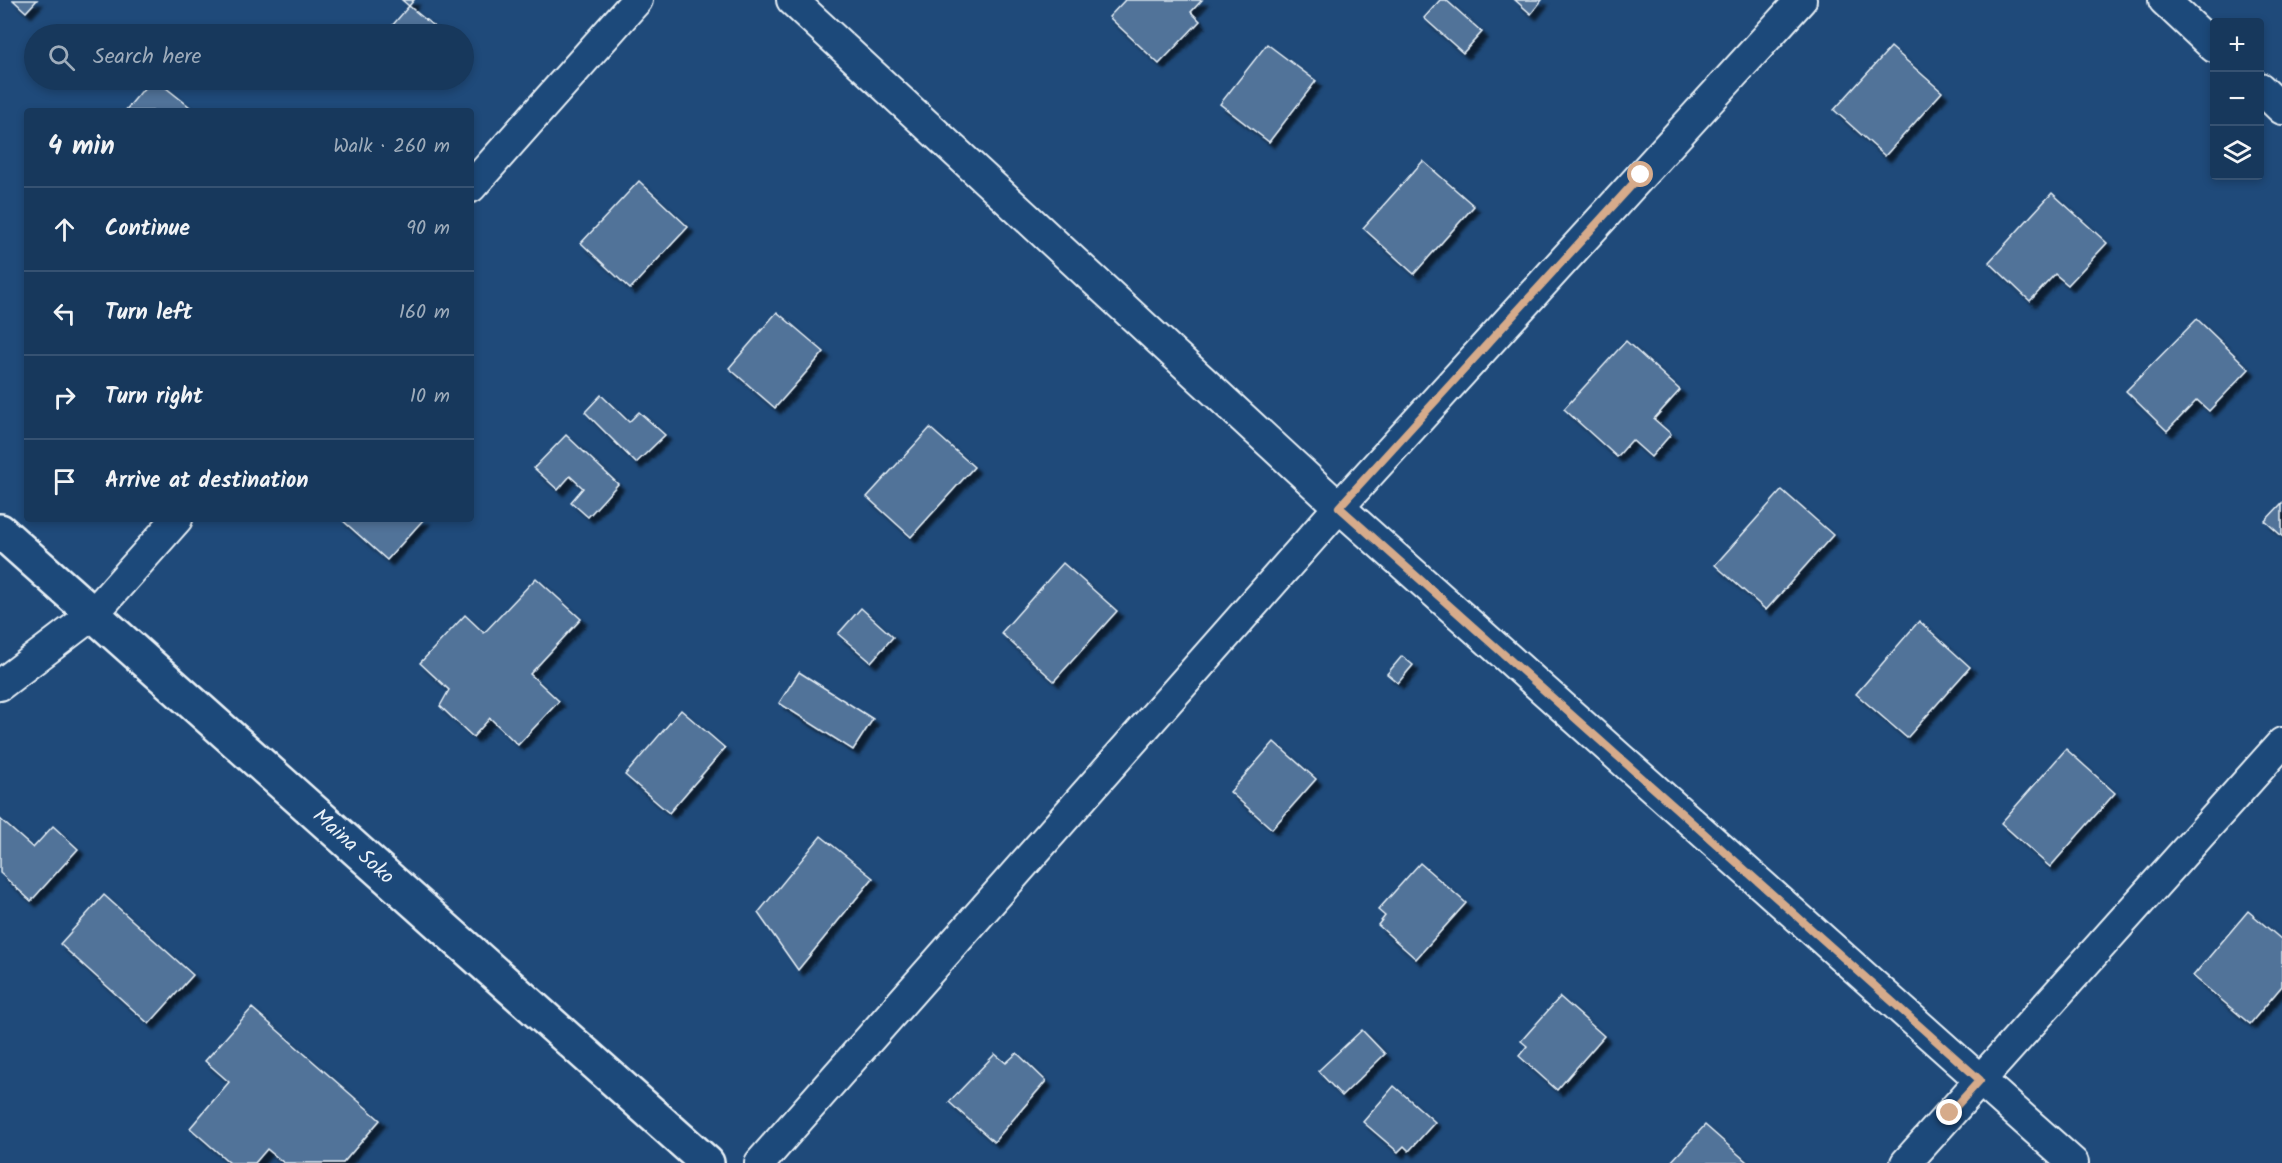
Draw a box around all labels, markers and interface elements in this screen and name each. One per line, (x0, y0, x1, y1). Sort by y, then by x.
map controls (2210, 18, 2264, 180)
button: + (2210, 18, 2264, 72)
search box (24, 24, 474, 90)
text: Search here (93, 40, 201, 75)
icon: search (45, 41, 78, 74)
button: − (2210, 72, 2264, 126)
text: 4 min (48, 126, 115, 168)
button: layers (2210, 126, 2264, 180)
text: Walk · 260 m (333, 131, 450, 163)
route start (1627, 161, 1653, 187)
text: Continue (105, 212, 190, 247)
icon: ahead (48, 213, 81, 246)
text: 90 m (406, 213, 450, 245)
text: Turn left (105, 296, 192, 331)
icon: left (48, 297, 81, 330)
text: 160 m (399, 297, 450, 329)
text: Turn right (105, 380, 203, 415)
icon: right (48, 381, 81, 414)
text: 10 m (410, 381, 450, 413)
text: Arrive at destination (105, 464, 308, 499)
icon: arrive (48, 465, 81, 498)
street label: Maina Soko (304, 801, 402, 893)
route end (1936, 1099, 1962, 1125)

